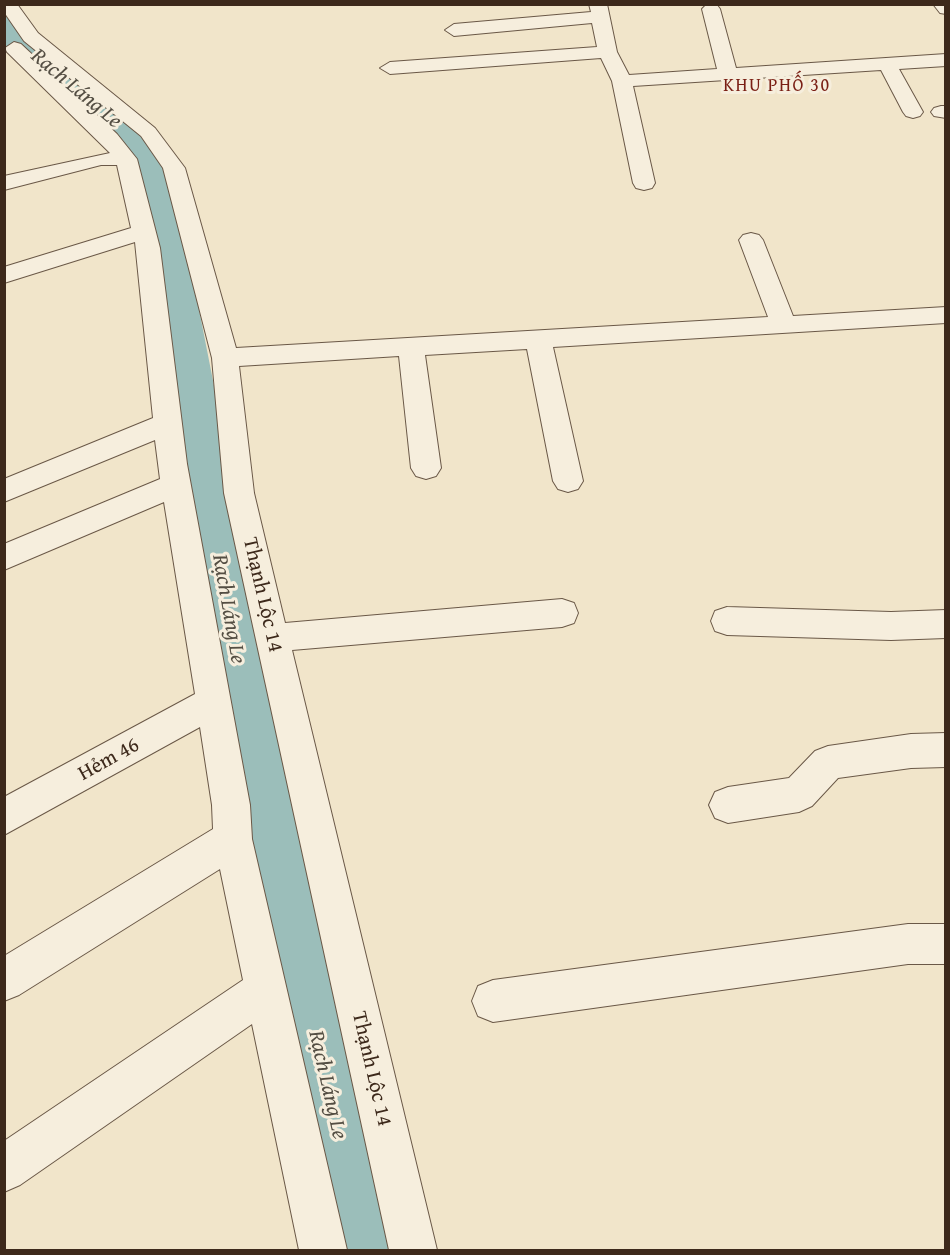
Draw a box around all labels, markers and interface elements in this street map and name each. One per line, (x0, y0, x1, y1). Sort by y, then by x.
water label: Rạch Láng Le (25, 43, 127, 135)
district label: KHU PHỐ 30 (723, 75, 831, 97)
street label: Thạnh Lộc 14 (237, 535, 287, 655)
water label: Rạch Láng Le (205, 552, 251, 666)
street label: Hẻm 46 (74, 733, 144, 787)
street label: Thạnh Lộc 14 (346, 1009, 396, 1129)
water label: Rạch Láng Le (302, 1028, 352, 1142)

